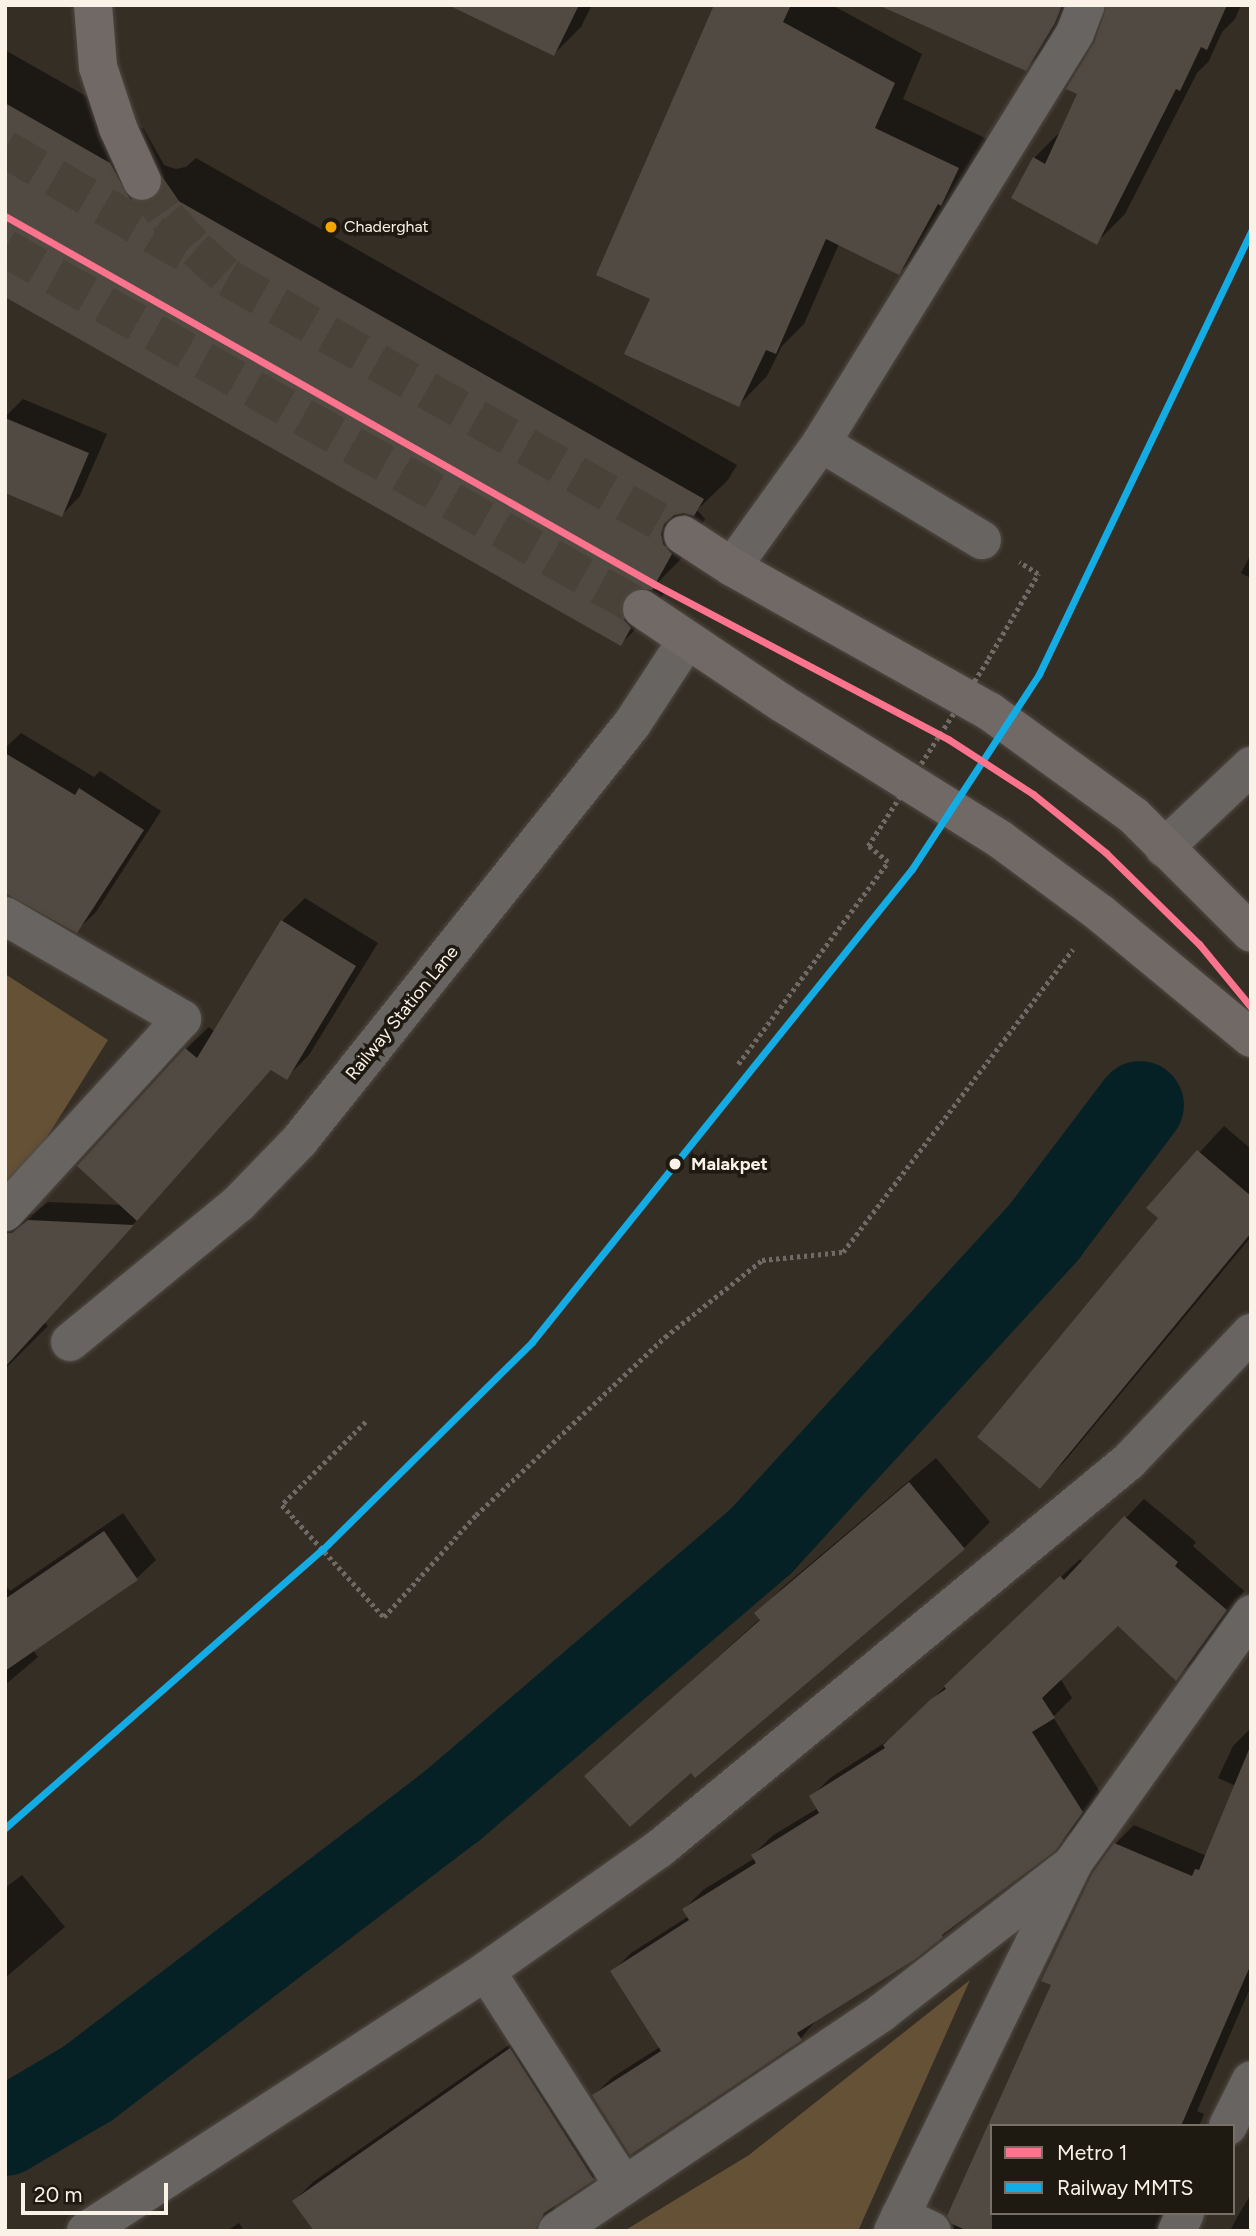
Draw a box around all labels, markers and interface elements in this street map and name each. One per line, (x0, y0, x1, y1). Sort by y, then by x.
place label: Chaderghat (344, 217, 429, 237)
marker: Chaderghat (324, 220, 338, 234)
street label: Railway Station Lane (341, 941, 463, 1085)
place label: Malakpet (691, 1153, 768, 1175)
marker: Malakpet (665, 1154, 685, 1174)
legend (990, 2124, 1235, 2215)
text: Metro 1 (1057, 2140, 1127, 2165)
scale bar (24, 2170, 172, 2214)
text: Railway MMTS (1057, 2175, 1193, 2200)
text: 20 m (34, 2182, 82, 2207)

